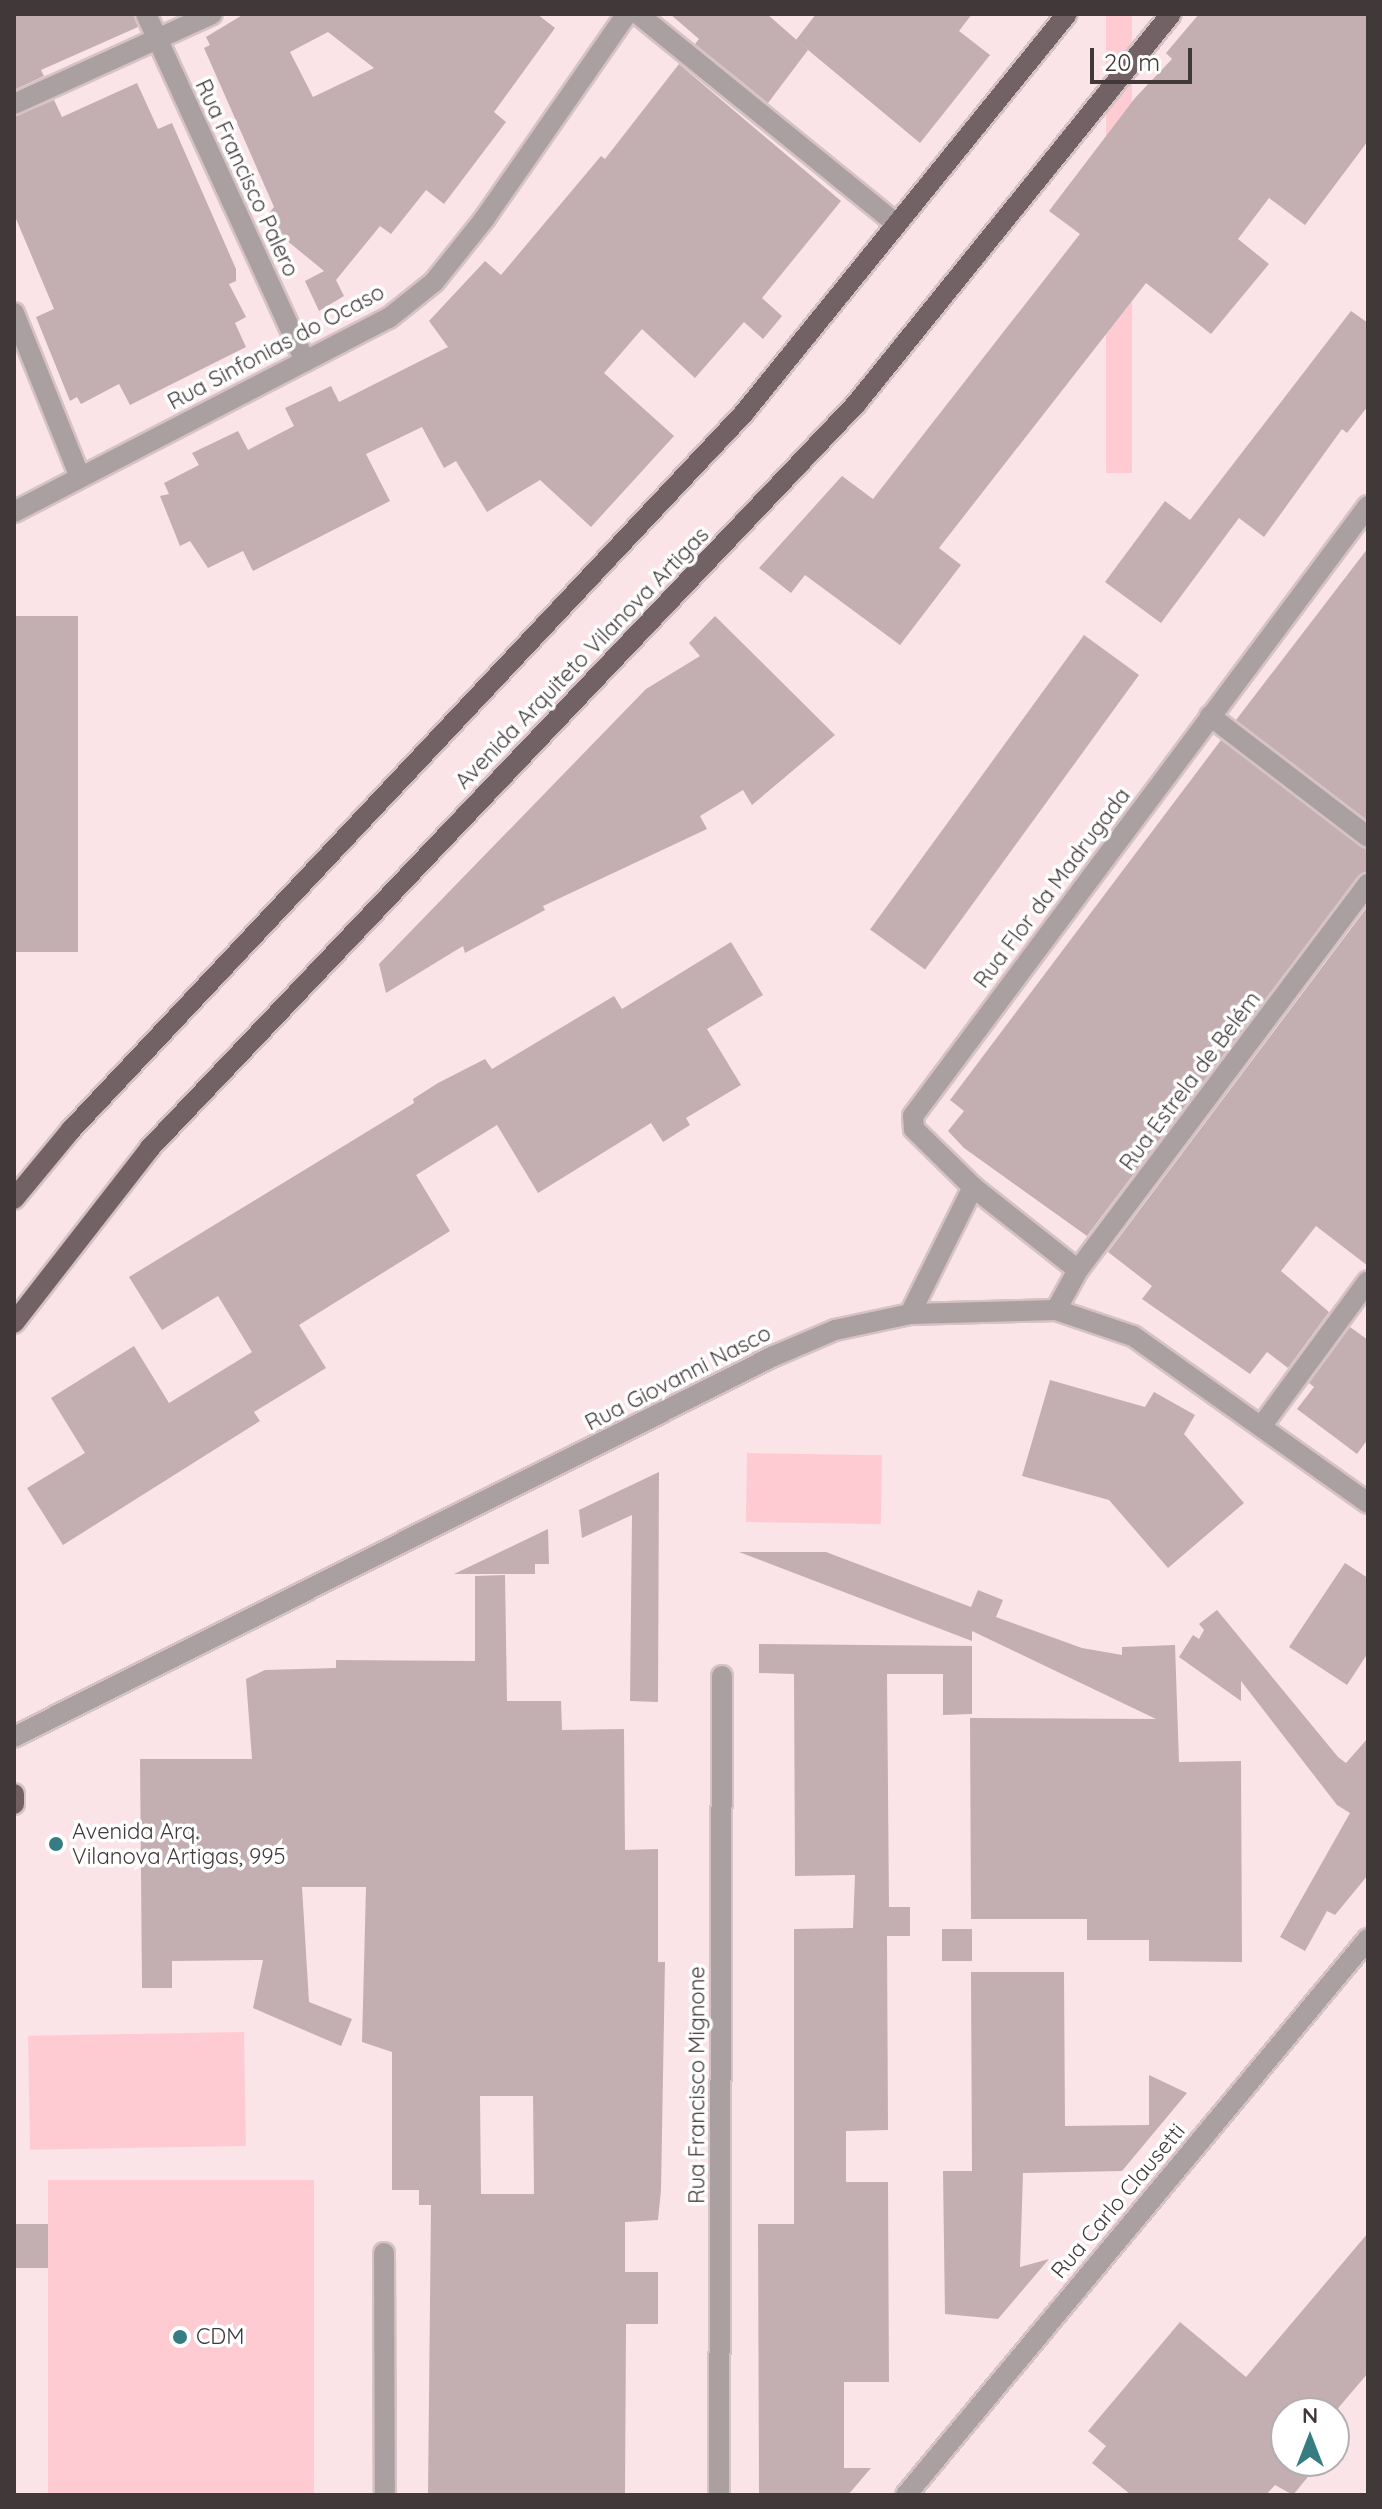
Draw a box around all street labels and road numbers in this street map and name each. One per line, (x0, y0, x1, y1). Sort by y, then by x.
street label: Rua Francisco Palero (190, 75, 304, 281)
street label: Rua Sinfonias do Ocaso (163, 279, 389, 415)
street label: Avenida Arquiteto Vilanova Artigas (450, 522, 714, 794)
street label: Rua Flor da Madrugada (968, 783, 1136, 993)
street label: Rua Estrela de Belém (1114, 986, 1266, 1176)
street label: Rua Giovanni Nasco (581, 1320, 775, 1436)
street label: Rua Francisco Mignone (684, 1966, 710, 2204)
street label: Rua Carlo Clausetti (1046, 2118, 1190, 2284)

